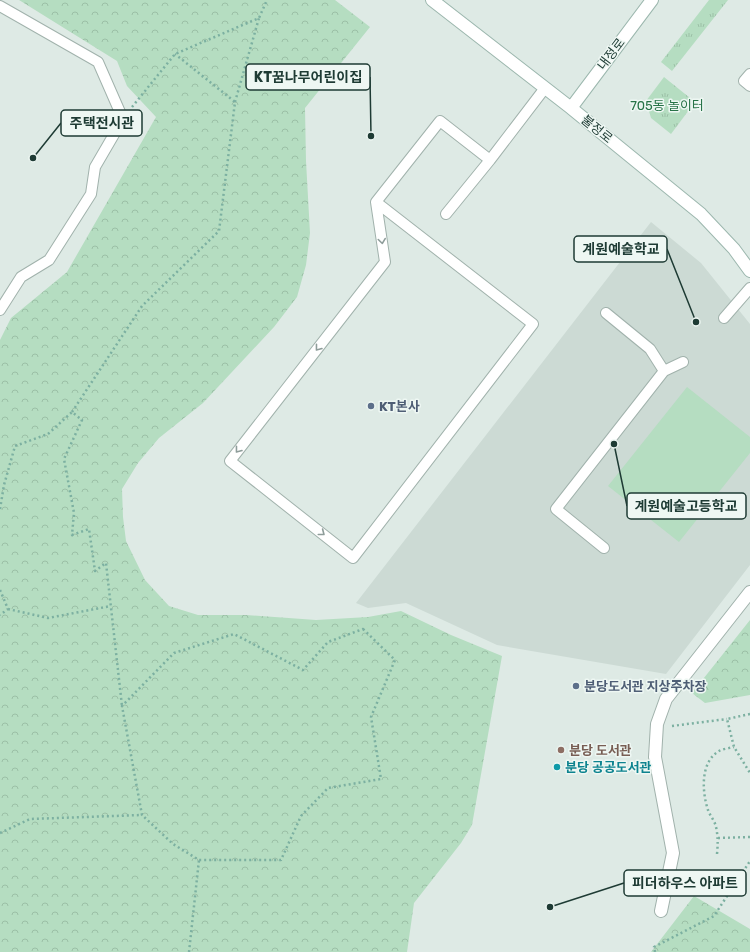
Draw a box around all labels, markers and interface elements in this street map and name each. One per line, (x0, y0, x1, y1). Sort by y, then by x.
street label: 내정로 (594, 35, 628, 73)
callout: KT꿈나무어린이집 (246, 64, 370, 90)
text: KT꿈나무어린이집 (254, 69, 362, 86)
park label: 705동 놀이터 (630, 98, 704, 113)
callout: 주택전시관 (61, 110, 142, 136)
street label: 불정로 (578, 112, 616, 146)
text: 주택전시관 (70, 115, 134, 132)
callout: 계원예술학교 (574, 236, 667, 262)
one-way arrow (377, 238, 386, 244)
text: 계원예술학교 (582, 241, 660, 258)
one-way arrow (316, 343, 323, 350)
place label: KT본사 (379, 399, 420, 414)
marker: KT본사 (366, 401, 376, 411)
one-way arrow (236, 446, 243, 453)
callout: 계원예술고등학교 (627, 493, 746, 519)
text: 계원예술고등학교 (634, 498, 738, 515)
one-way arrow (317, 529, 324, 536)
place label: 분당도서관 지상주차장 (584, 679, 706, 694)
marker: 분당도서관 지상주차장 (571, 681, 581, 691)
place label: 분당 도서관 (569, 743, 632, 758)
marker: 분당 도서관 (556, 745, 566, 755)
place label: 분당 공공도서관 (565, 760, 652, 775)
marker: 분당 공공도서관 (552, 762, 562, 772)
callout: 피더하우스 아파트 (624, 870, 746, 896)
text: 피더하우스 아파트 (632, 875, 738, 892)

